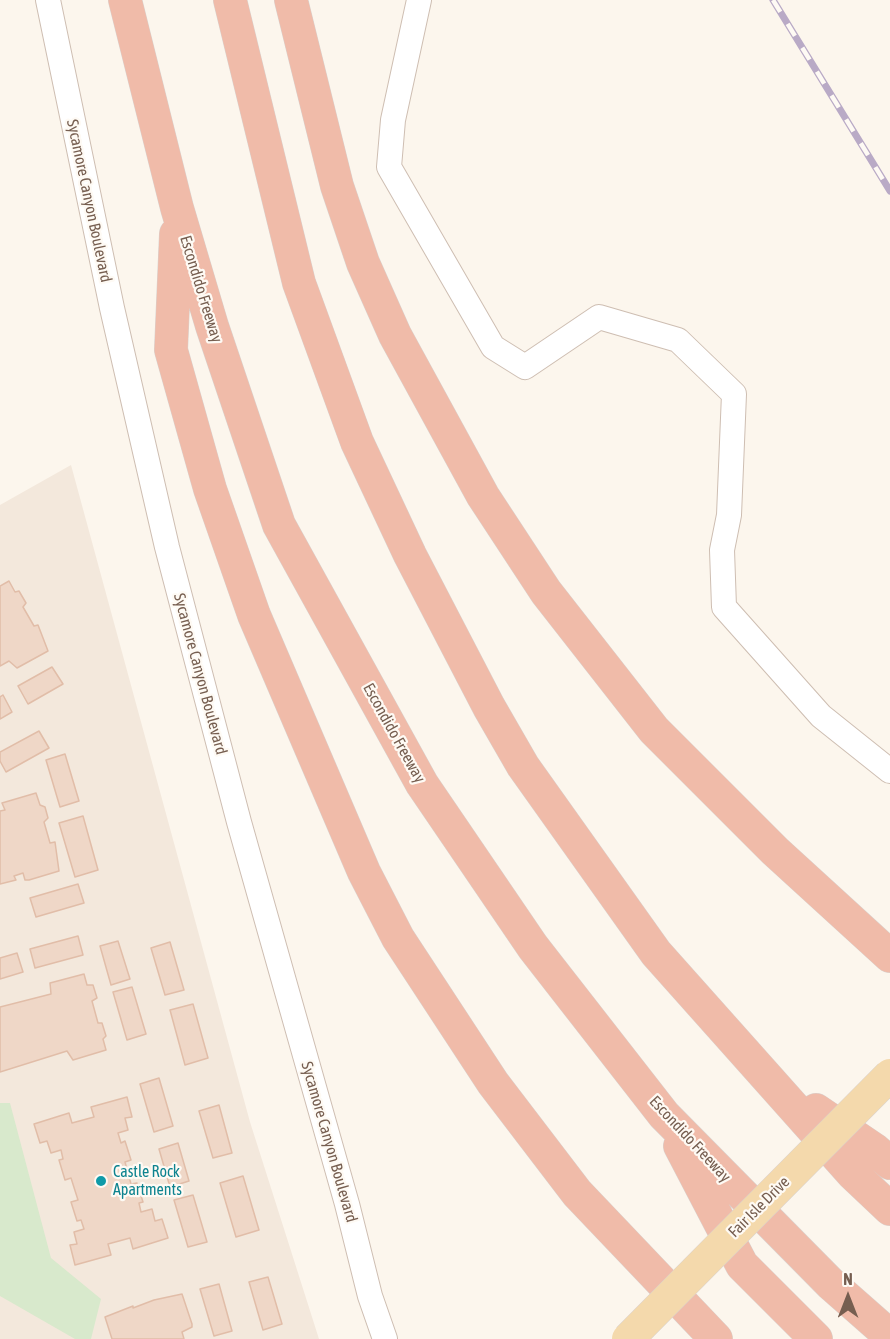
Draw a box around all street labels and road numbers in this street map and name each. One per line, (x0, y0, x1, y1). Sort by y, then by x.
street label: Sycamore Canyon Boulevard (62, 118, 116, 284)
street label: Escondido Freeway (176, 233, 226, 345)
street label: Sycamore Canyon Boulevard (169, 591, 231, 757)
street label: Escondido Freeway (359, 680, 429, 786)
street label: Sycamore Canyon Boulevard (297, 1060, 361, 1224)
street label: Escondido Freeway (645, 1092, 735, 1186)
street label: Fair Isle Drive (724, 1172, 794, 1242)

